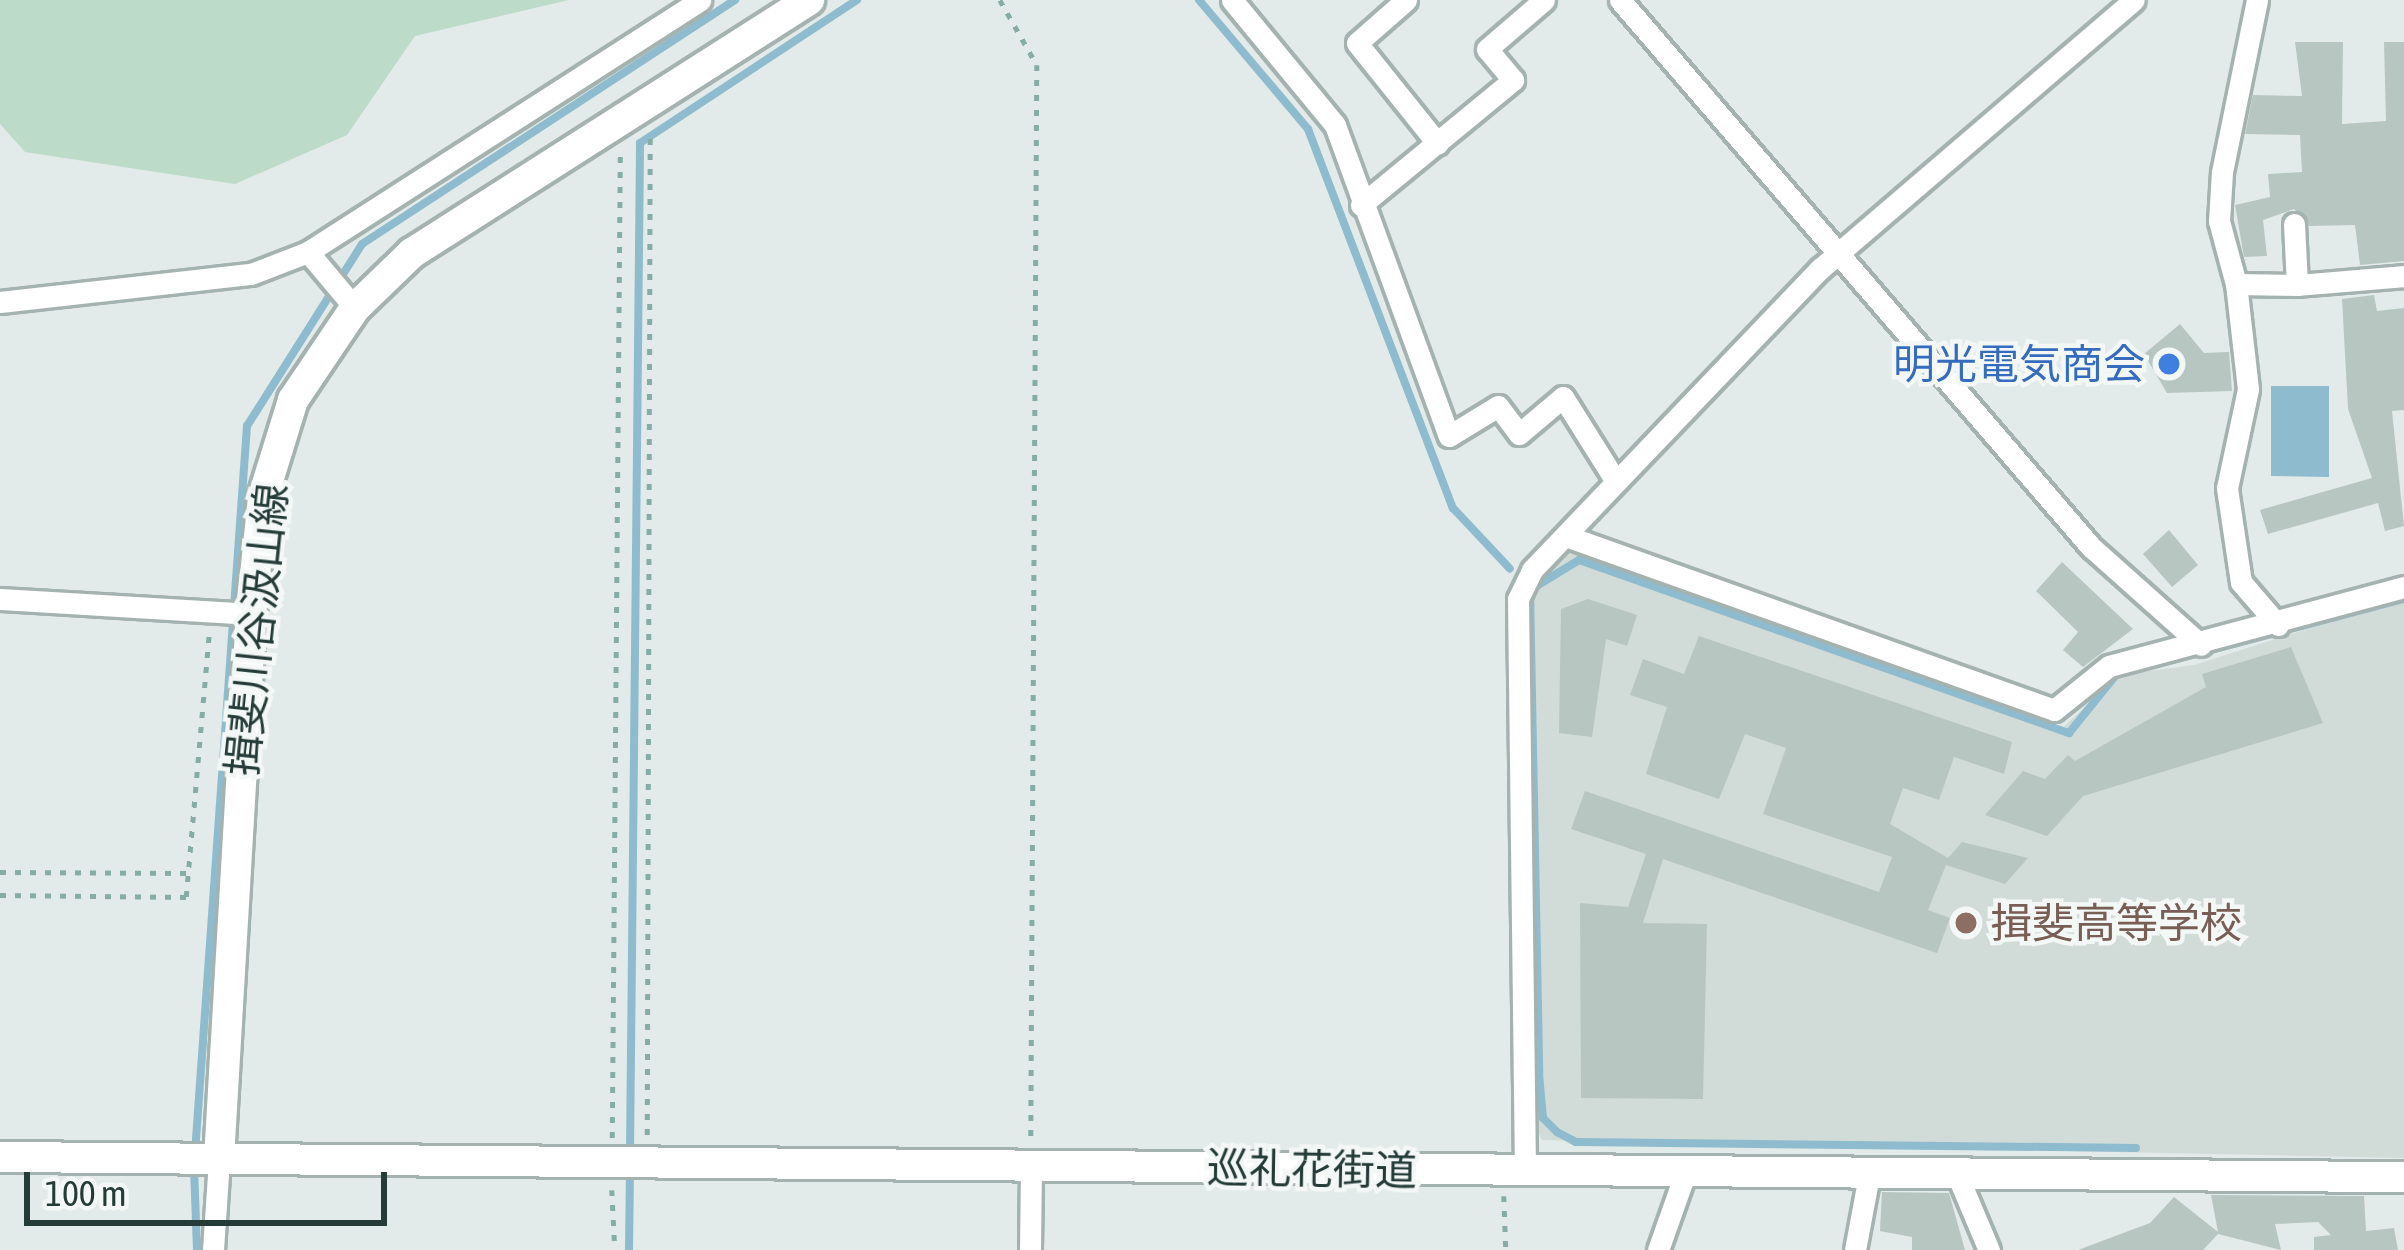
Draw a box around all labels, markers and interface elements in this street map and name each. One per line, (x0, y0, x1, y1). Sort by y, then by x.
place label: 明光電気商会 (1893, 339, 2145, 389)
marker: 明光電気商会 (2156, 351, 2182, 377)
street label: 揖斐川谷汲山線 (217, 481, 297, 779)
place label: 揖斐高等学校 (1990, 898, 2242, 948)
marker: 揖斐高等学校 (1953, 910, 1979, 936)
street label: 巡礼花街道 (1207, 1142, 1417, 1196)
scale bar (30, 1148, 393, 1222)
text: 100 m (45, 1172, 127, 1214)

